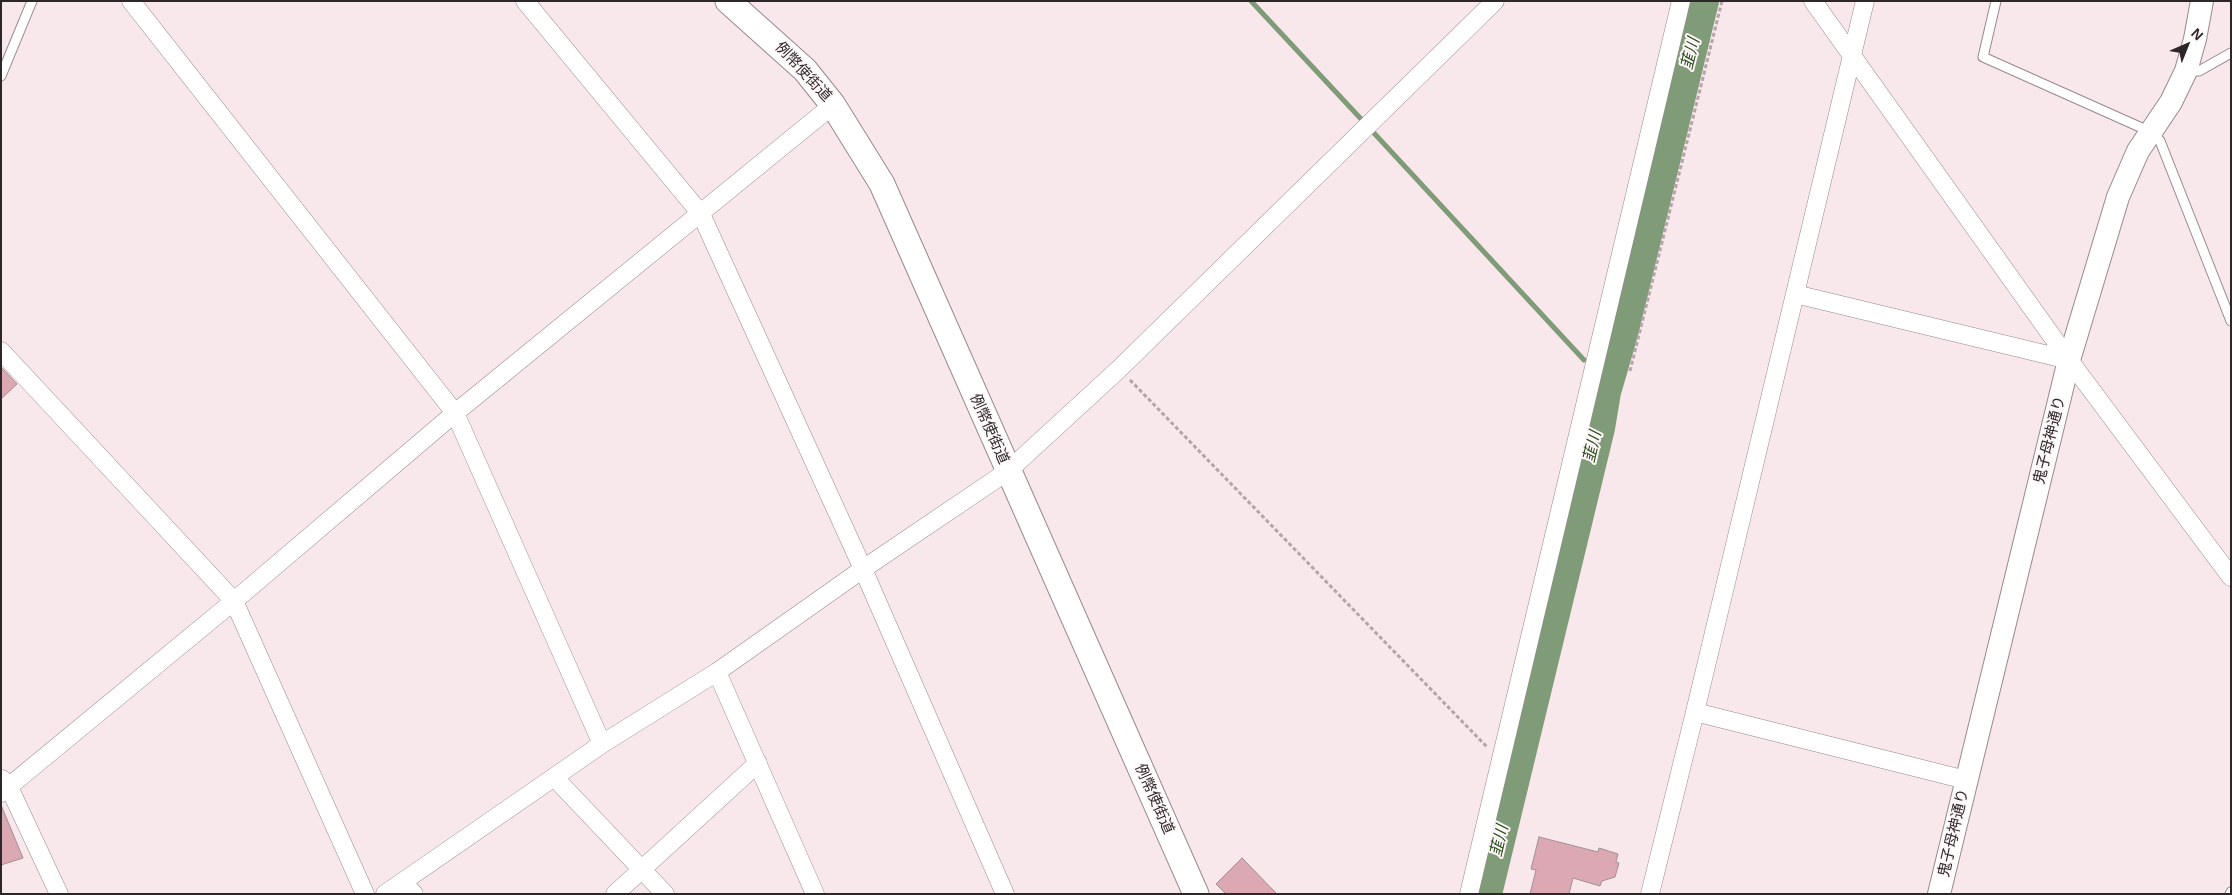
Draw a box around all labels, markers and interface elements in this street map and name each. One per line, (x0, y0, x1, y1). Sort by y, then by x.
north arrow (2162, 20, 2212, 70)
text: N (2188, 25, 2207, 43)
water label: 韮川 (1678, 36, 1704, 72)
street label: 例幣使街道 (771, 38, 835, 106)
street label: 例幣使街道 (966, 391, 1012, 467)
street label: 鬼子母神通り (2030, 394, 2070, 486)
water label: 韮川 (1580, 429, 1606, 465)
street label: 例幣使街道 (1131, 761, 1177, 837)
street label: 鬼子母神通り (1935, 787, 1973, 879)
water label: 韮川 (1487, 823, 1513, 859)

